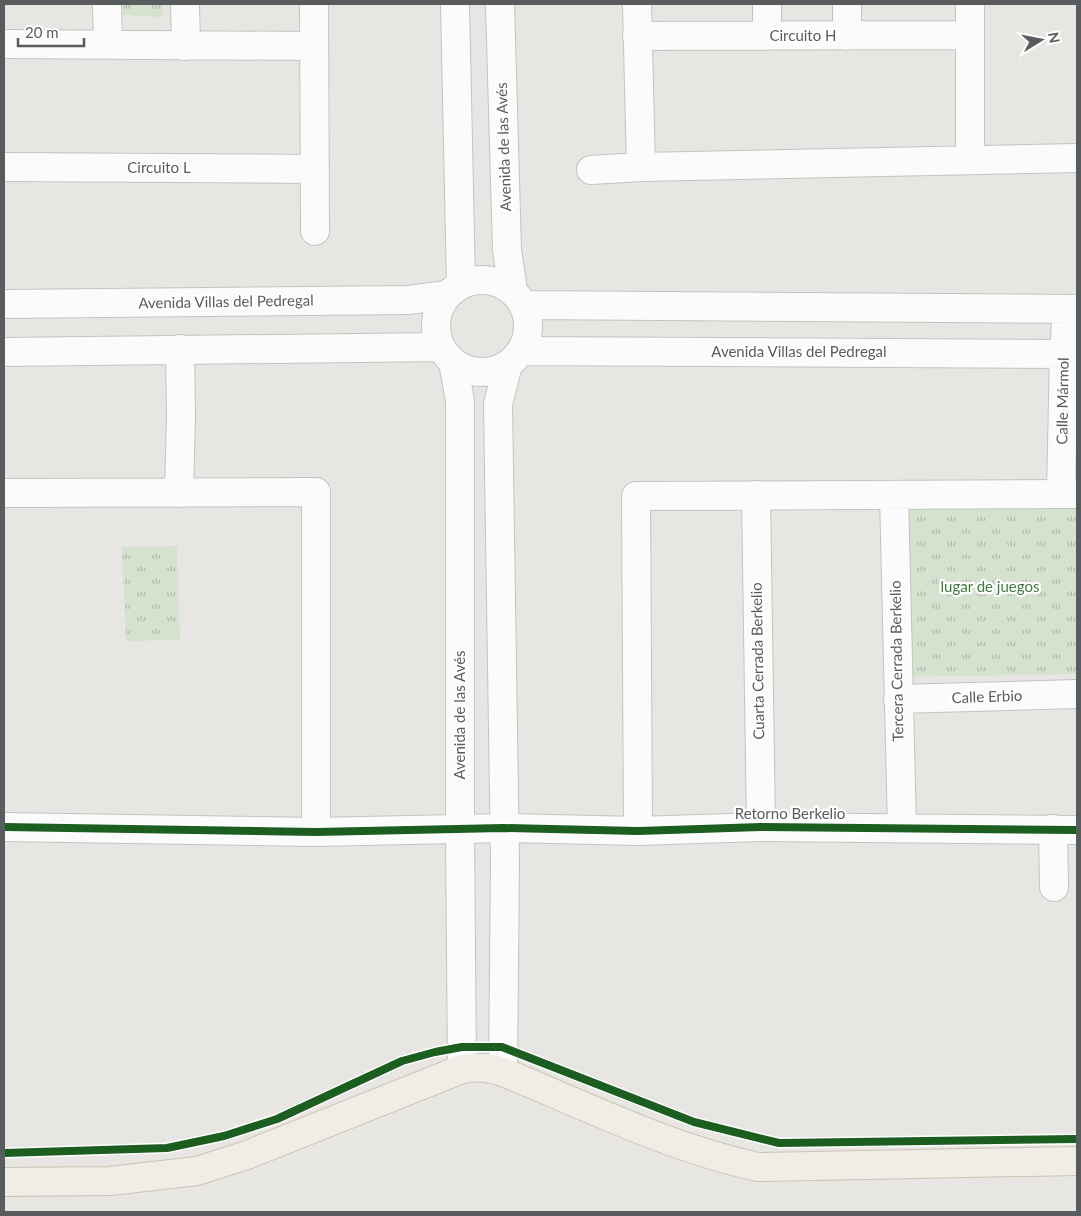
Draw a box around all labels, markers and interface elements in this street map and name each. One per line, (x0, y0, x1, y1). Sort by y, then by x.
scale bar (18, 15, 84, 47)
north arrow (1016, 15, 1066, 65)
text: 20 m (25, 23, 59, 41)
street label: Circuito H (769, 26, 837, 44)
text: N (1045, 31, 1064, 44)
street label: Avenida de las Avés (492, 82, 514, 212)
street label: Circuito L (127, 158, 191, 176)
street label: Avenida Villas del Pedregal (138, 290, 314, 312)
street label: Avenida Villas del Pedregal (711, 342, 887, 360)
street label: Calle Mármol (1052, 357, 1072, 445)
park label: lugar de juegos (941, 577, 1039, 595)
street label: Tercera Cerrada Berkelio (886, 580, 906, 742)
street label: Cuarta Cerrada Berkelio (747, 582, 767, 740)
street label: Avenida de las Avés (450, 650, 468, 780)
street label: Calle Erbio (951, 686, 1023, 706)
street label: Retorno Berkelio (735, 804, 845, 822)

